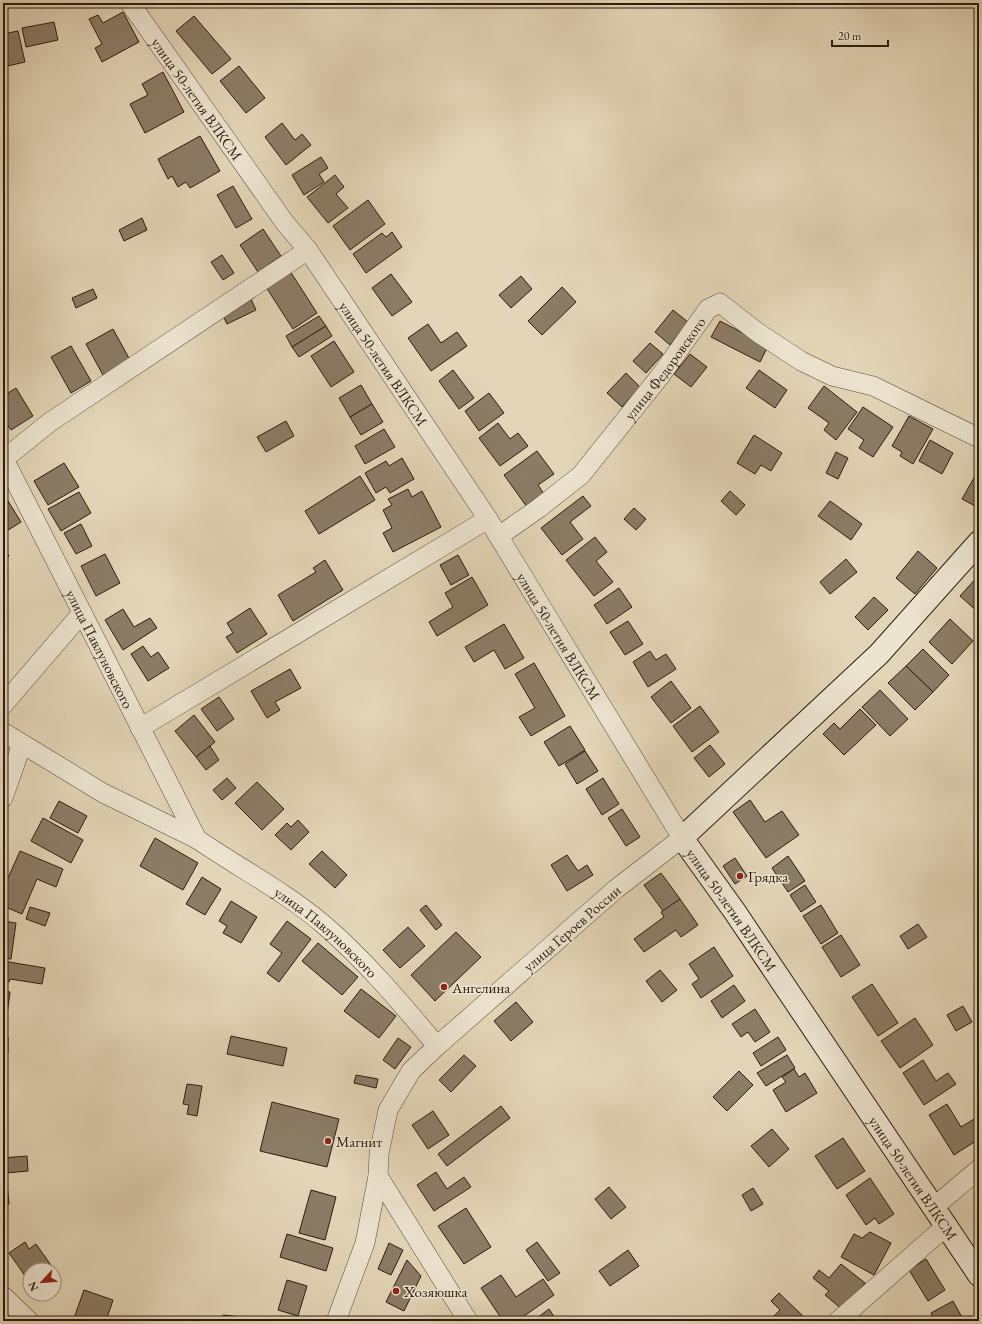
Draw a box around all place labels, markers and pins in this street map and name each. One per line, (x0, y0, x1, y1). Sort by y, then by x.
place label: Грядка (748, 867, 788, 886)
marker: Грядка (735, 871, 745, 881)
place label: Ангелина (451, 978, 510, 997)
marker: Ангелина (439, 982, 449, 992)
place label: Магнит (336, 1132, 382, 1151)
marker: Магнит (323, 1136, 333, 1146)
place label: Хозяюшка (403, 1282, 467, 1301)
marker: Хозяюшка (391, 1286, 401, 1296)

